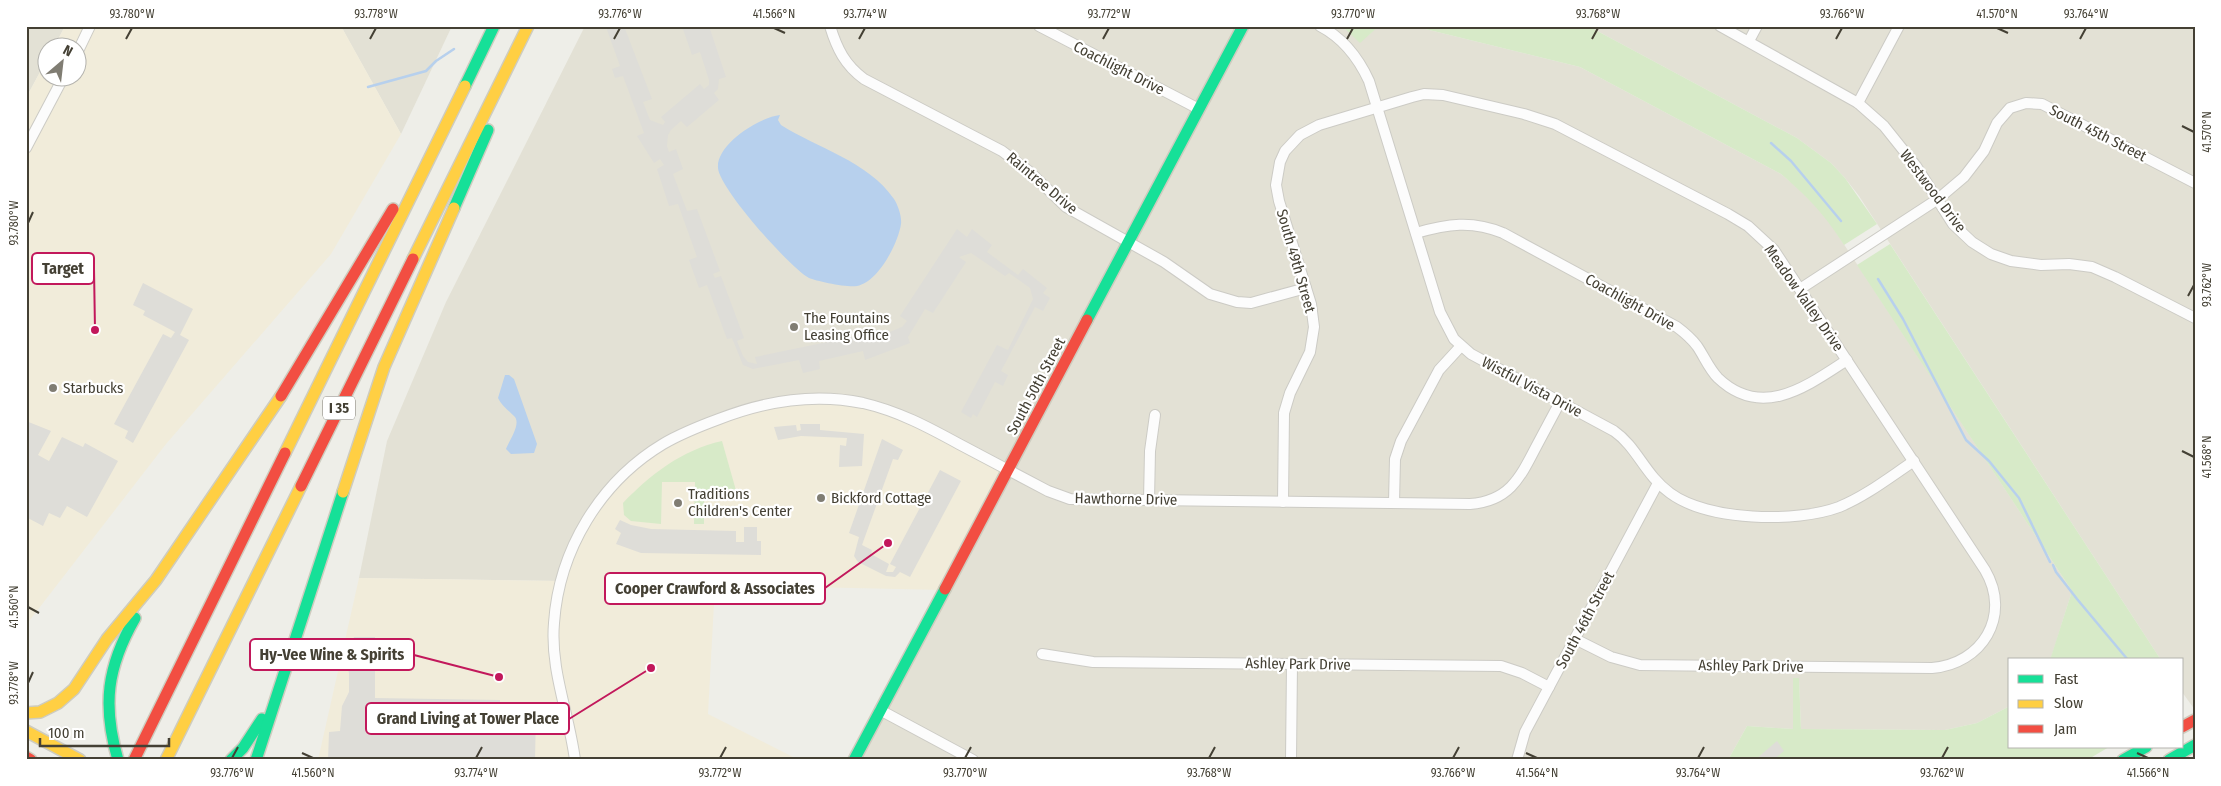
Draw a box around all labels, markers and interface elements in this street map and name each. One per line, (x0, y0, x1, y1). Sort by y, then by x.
text: 93.780°W (109, 7, 155, 21)
text: 93.778°W (354, 7, 398, 21)
text: 93.776°W (598, 7, 642, 21)
text: 41.566°N (753, 7, 795, 21)
text: 93.774°W (843, 7, 887, 21)
text: 93.772°W (1087, 7, 1131, 21)
text: 93.770°W (1331, 7, 1375, 21)
text: 93.768°W (1576, 7, 1620, 21)
text: 93.766°W (1820, 7, 1864, 21)
text: 41.570°N (1976, 7, 2018, 21)
text: 93.764°W (2064, 7, 2108, 21)
street label: Coachlight Drive (1071, 37, 1167, 99)
north arrow (38, 38, 88, 88)
text: N (60, 41, 76, 60)
street label: South 45th Street (2046, 101, 2150, 165)
text: 41.570°N (2200, 111, 2214, 153)
street label: Westwood Drive (1896, 146, 1970, 236)
street label: Raintree Drive (1003, 148, 1081, 218)
text: 93.780°W (7, 200, 21, 246)
street label: South 49th Street (1273, 207, 1319, 315)
street label: Meadow Valley Drive (1760, 241, 1848, 355)
callout: Target (32, 253, 94, 284)
text: Target (42, 259, 84, 278)
text: 93.762°W (2200, 263, 2214, 307)
street label: Coachlight Drive (1582, 270, 1678, 334)
place label: The Fountains Leasing Office (804, 309, 890, 344)
marker: The Fountains Leasing Office (788, 321, 800, 333)
street label: South 50th Street (1003, 334, 1069, 438)
street label: Wistful Vista Drive (1479, 353, 1585, 421)
place label: Starbucks (63, 379, 123, 397)
marker: Starbucks (47, 382, 59, 394)
road number: I 35 (323, 396, 355, 419)
text: 41.568°N (2200, 436, 2214, 478)
place label: Traditions Children's Center (688, 485, 793, 520)
place label: Bickford Cottage (831, 489, 931, 507)
street label: Hawthorne Drive (1074, 489, 1178, 509)
marker: Bickford Cottage (815, 492, 827, 504)
marker: Traditions Children's Center (672, 497, 684, 509)
street label: South 46th Street (1552, 568, 1618, 672)
callout: Cooper Crawford & Associates (605, 573, 825, 604)
text: Cooper Crawford & Associates (615, 579, 815, 598)
text: 41.560°N (7, 585, 21, 629)
callout: Hy-Vee Wine & Spirits (250, 639, 414, 670)
text: Hy-Vee Wine & Spirits (260, 645, 404, 664)
street label: Ashley Park Drive (1245, 654, 1351, 674)
street label: Ashley Park Drive (1698, 656, 1804, 676)
legend (2008, 658, 2184, 748)
text: 93.778°W (7, 661, 21, 705)
text: Fast (2054, 670, 2078, 688)
text: Slow (2054, 694, 2083, 712)
callout: Grand Living at Tower Place (366, 703, 569, 734)
text: Grand Living at Tower Place (377, 709, 559, 728)
scale bar (40, 716, 169, 748)
text: Jam (2054, 720, 2077, 738)
text: 100 m (48, 724, 85, 742)
text: 93.776°W (210, 766, 254, 780)
text: 41.560°N (291, 766, 335, 780)
text: 93.774°W (454, 766, 498, 780)
text: 93.772°W (698, 766, 742, 780)
text: 93.770°W (943, 766, 987, 780)
text: 93.768°W (1187, 766, 1231, 780)
text: 93.766°W (1431, 766, 1475, 780)
text: 41.564°N (1516, 766, 1558, 780)
text: 93.764°W (1676, 766, 1720, 780)
text: 93.762°W (1920, 766, 1964, 780)
text: 41.566°N (2127, 766, 2169, 780)

